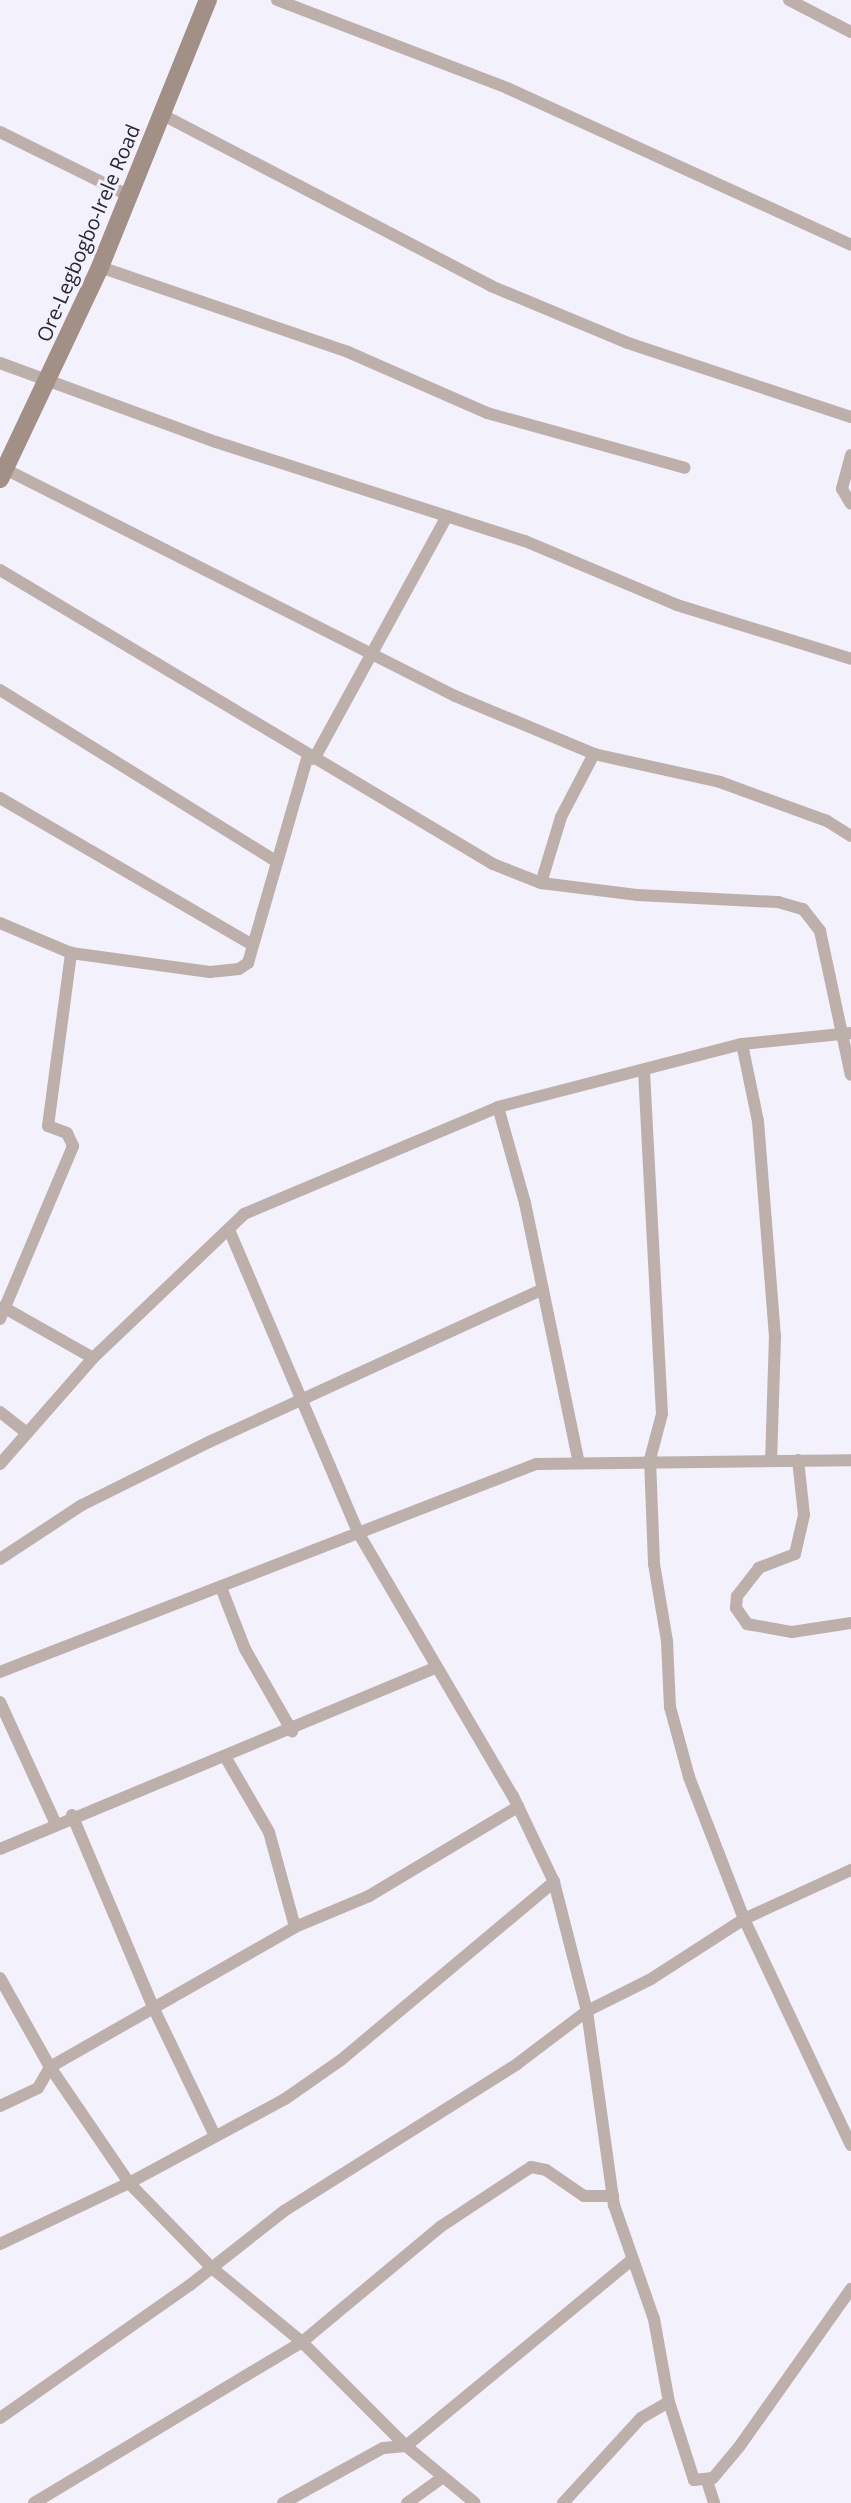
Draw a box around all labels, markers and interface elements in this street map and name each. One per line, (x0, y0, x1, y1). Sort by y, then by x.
street label: Ore-Legbogbo-Irele Road (31, 121, 145, 345)

